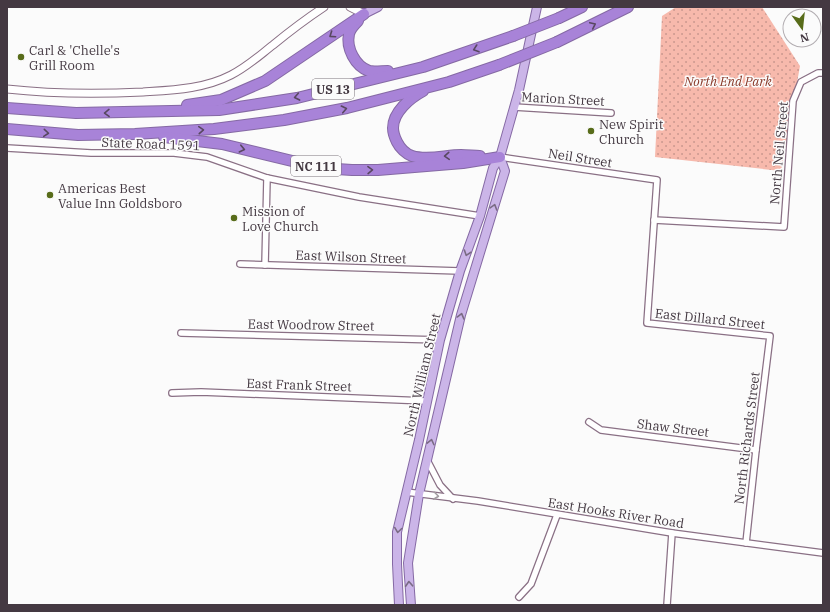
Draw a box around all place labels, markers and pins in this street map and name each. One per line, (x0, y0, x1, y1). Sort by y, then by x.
place label: Carl & 'Chelle's Grill Room (29, 42, 120, 74)
marker: Carl & 'Chelle's Grill Room (16, 52, 26, 62)
place label: New Spirit Church (599, 116, 664, 148)
marker: New Spirit Church (586, 126, 596, 136)
place label: Americas Best Value Inn Goldsboro (58, 180, 182, 212)
marker: Americas Best Value Inn Goldsboro (45, 190, 55, 200)
place label: Mission of Love Church (242, 203, 319, 235)
marker: Mission of Love Church (229, 213, 239, 223)

